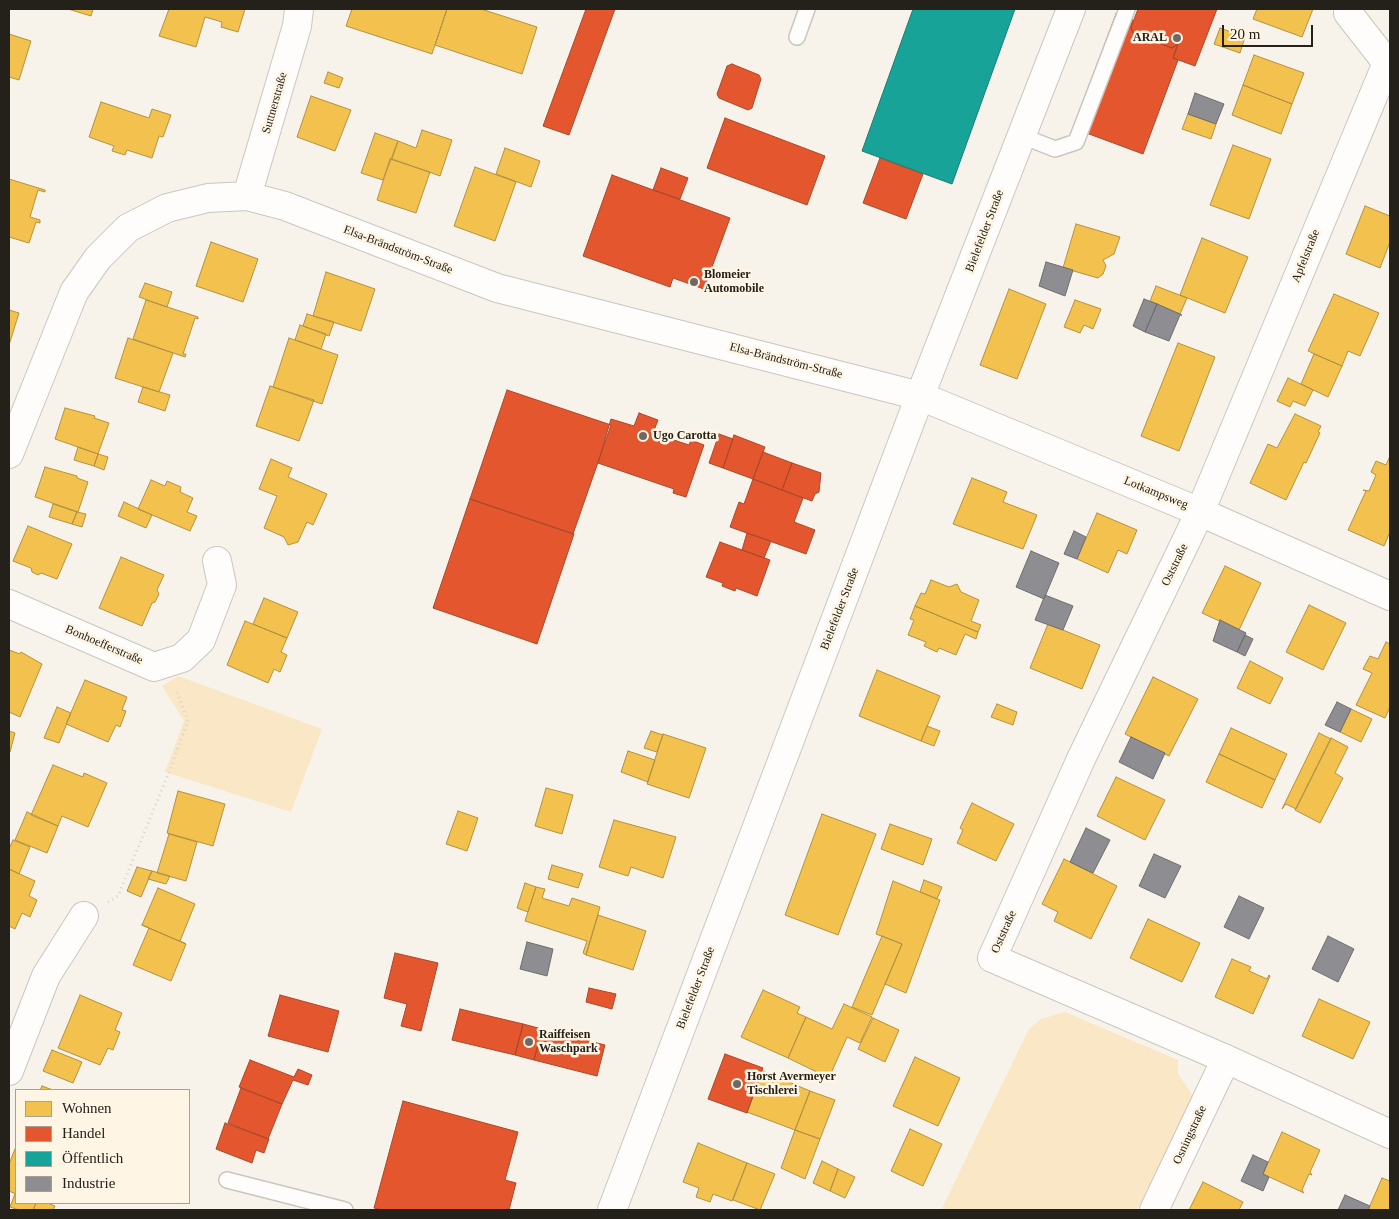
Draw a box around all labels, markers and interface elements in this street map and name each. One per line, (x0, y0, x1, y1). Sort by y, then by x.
scale bar (1224, 15, 1315, 47)
text: 20 m (1230, 26, 1260, 42)
place label: ARAL (1133, 31, 1167, 45)
marker: ARAL (1171, 32, 1183, 44)
street label: Suttnerstraße (259, 71, 291, 135)
street label: Bielefelder Straße (963, 188, 1007, 274)
street label: Elsa-Brändström-Straße (341, 222, 455, 278)
street label: Apfelstraße (1289, 227, 1323, 285)
place label: Blomeier Automobile (704, 268, 764, 296)
marker: Blomeier Automobile (688, 276, 700, 288)
street label: Elsa-Brändström-Straße (728, 340, 844, 382)
place label: Ugo Carotta (653, 429, 716, 443)
marker: Ugo Carotta (637, 430, 649, 442)
street label: Lotkampsweg (1122, 474, 1190, 512)
street label: Oststraße (1159, 541, 1191, 589)
street label: Bielefelder Straße (818, 566, 862, 652)
street label: Bonhoefferstraße (63, 622, 145, 668)
street label: Oststraße (988, 908, 1020, 956)
street label: Bielefelder Straße (674, 945, 718, 1031)
place label: Raiffeisen Waschpark (539, 1028, 598, 1056)
marker: Raiffeisen Waschpark (523, 1036, 535, 1048)
place label: Horst Avermeyer Tischlerei (747, 1070, 836, 1098)
marker: Horst Avermeyer Tischlerei (731, 1078, 743, 1090)
legend (15, 1089, 190, 1204)
text: Wohnen (62, 1100, 112, 1116)
street label: Osningstraße (1170, 1103, 1210, 1167)
text: Handel (62, 1125, 105, 1141)
text: Öffentlich (62, 1150, 123, 1166)
text: Industrie (62, 1175, 115, 1191)

